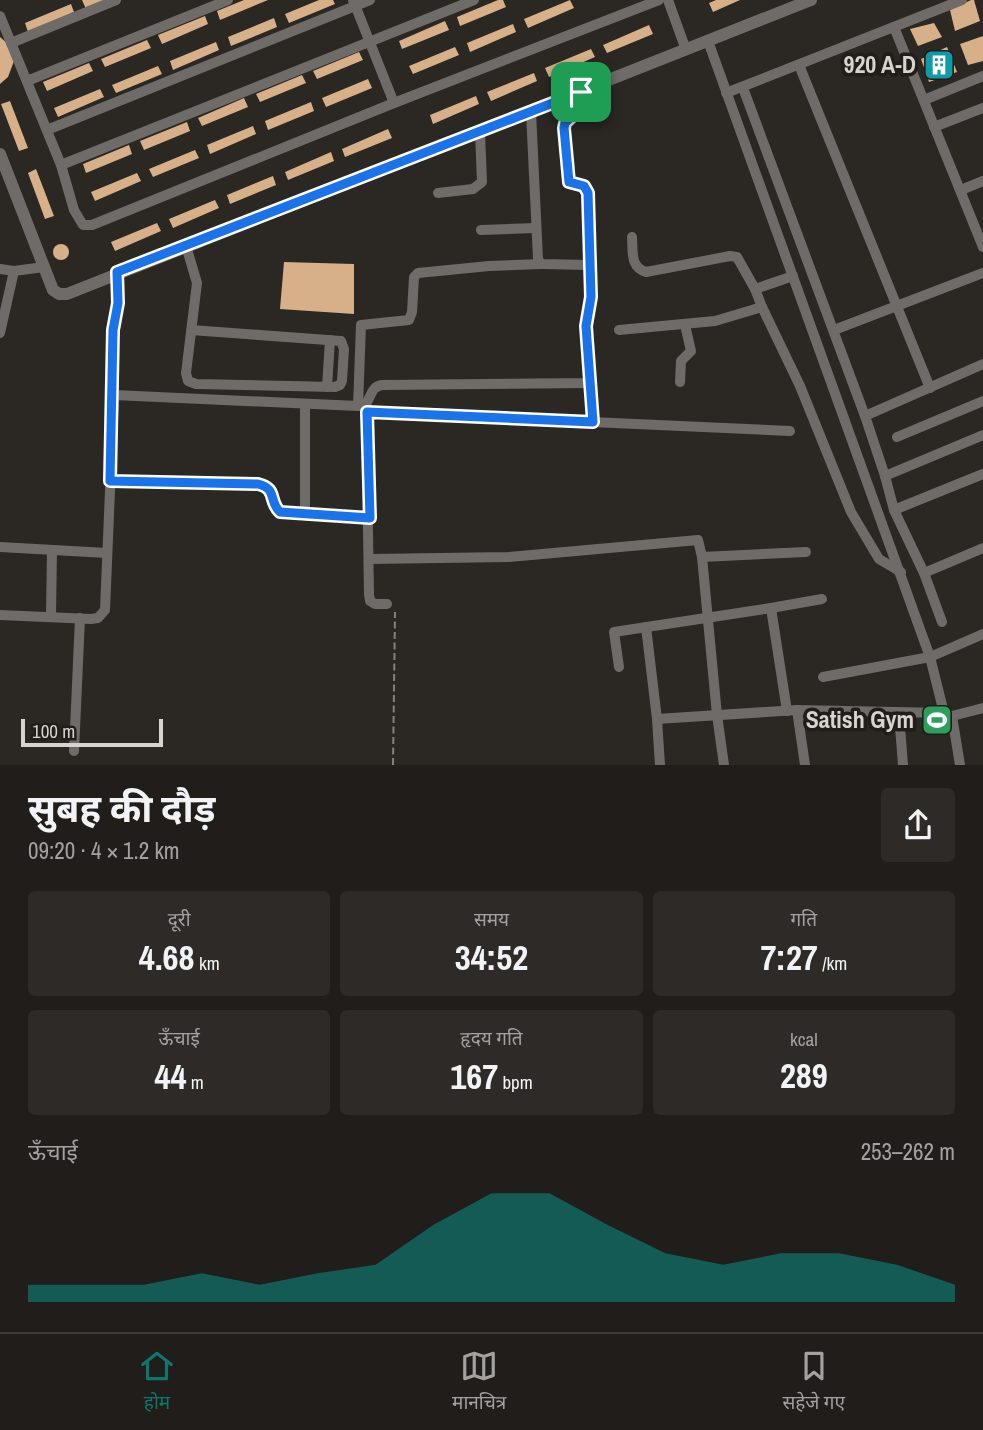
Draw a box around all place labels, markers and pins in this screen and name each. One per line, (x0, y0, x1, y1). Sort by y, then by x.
place label: 920 A-D (843, 48, 916, 80)
building icon: 920 A-D (922, 48, 956, 82)
pin (551, 62, 611, 122)
place label: Satish Gym (806, 703, 914, 735)
sports icon: Satish Gym (920, 703, 954, 737)

